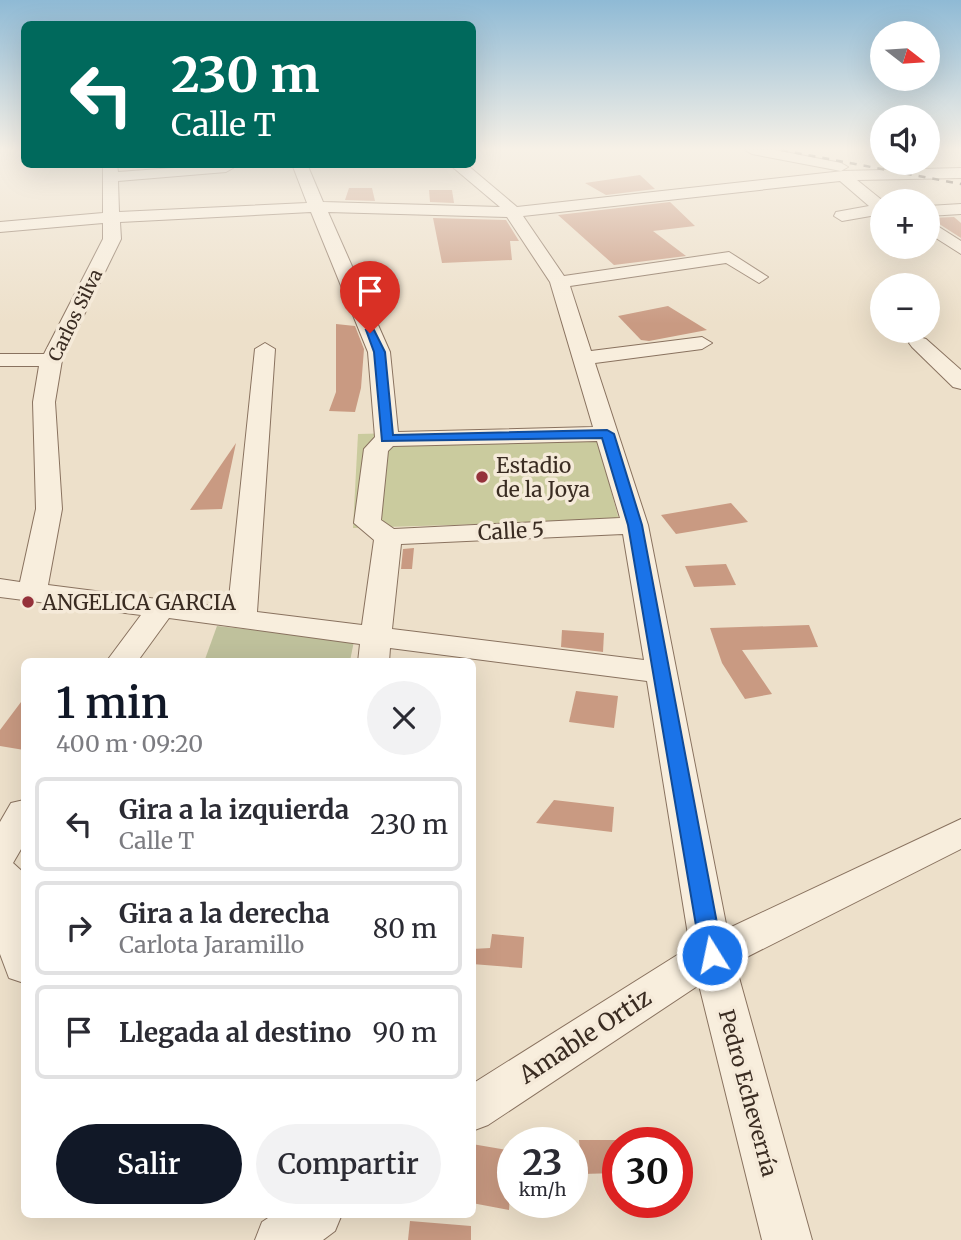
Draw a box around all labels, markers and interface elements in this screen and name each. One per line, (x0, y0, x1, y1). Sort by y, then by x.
north arrow (870, 21, 940, 91)
map controls (870, 21, 940, 343)
text: 230 m (171, 44, 319, 105)
icon: left (56, 49, 147, 140)
text: Calle T (171, 105, 276, 145)
button: sound (870, 105, 940, 175)
button: + (870, 189, 940, 259)
pin (340, 261, 400, 333)
street label: Carlos Silva (43, 265, 107, 365)
icon: arrive (351, 272, 389, 310)
button: − (870, 273, 940, 343)
place label: Estadio de la Joya (496, 452, 590, 503)
marker: Estadio de la Joya (474, 469, 490, 485)
street label: Calle 5 (477, 516, 545, 546)
place label: ANGELICA GARCIA (41, 589, 236, 616)
marker: ANGELICA GARCIA (20, 594, 36, 610)
text: 1 min (56, 677, 169, 729)
button: close (367, 681, 441, 755)
text: 400 m · 09:20 (56, 729, 203, 758)
text: Gira a la izquierda (119, 793, 349, 826)
icon: left (60, 805, 98, 843)
text: 230 m (370, 808, 448, 841)
text: Calle T (119, 826, 194, 855)
text: Gira a la derecha (119, 897, 330, 930)
icon: right (60, 909, 98, 947)
text: 80 m (373, 912, 437, 945)
position arrow (675, 918, 749, 992)
text: Carlota Jaramillo (119, 930, 304, 959)
street label: Amable Ortiz (512, 982, 657, 1091)
street label: Pedro Echeverría (713, 1007, 783, 1179)
icon: arrive (60, 1013, 98, 1051)
text: Llegada al destino (119, 1016, 351, 1049)
text: 90 m (373, 1016, 437, 1049)
button: Salir (56, 1124, 242, 1204)
button: Compartir (256, 1124, 441, 1204)
speed limit sign: 30 (602, 1127, 693, 1218)
text: 23 (523, 1141, 562, 1185)
text: km/h (519, 1178, 566, 1201)

